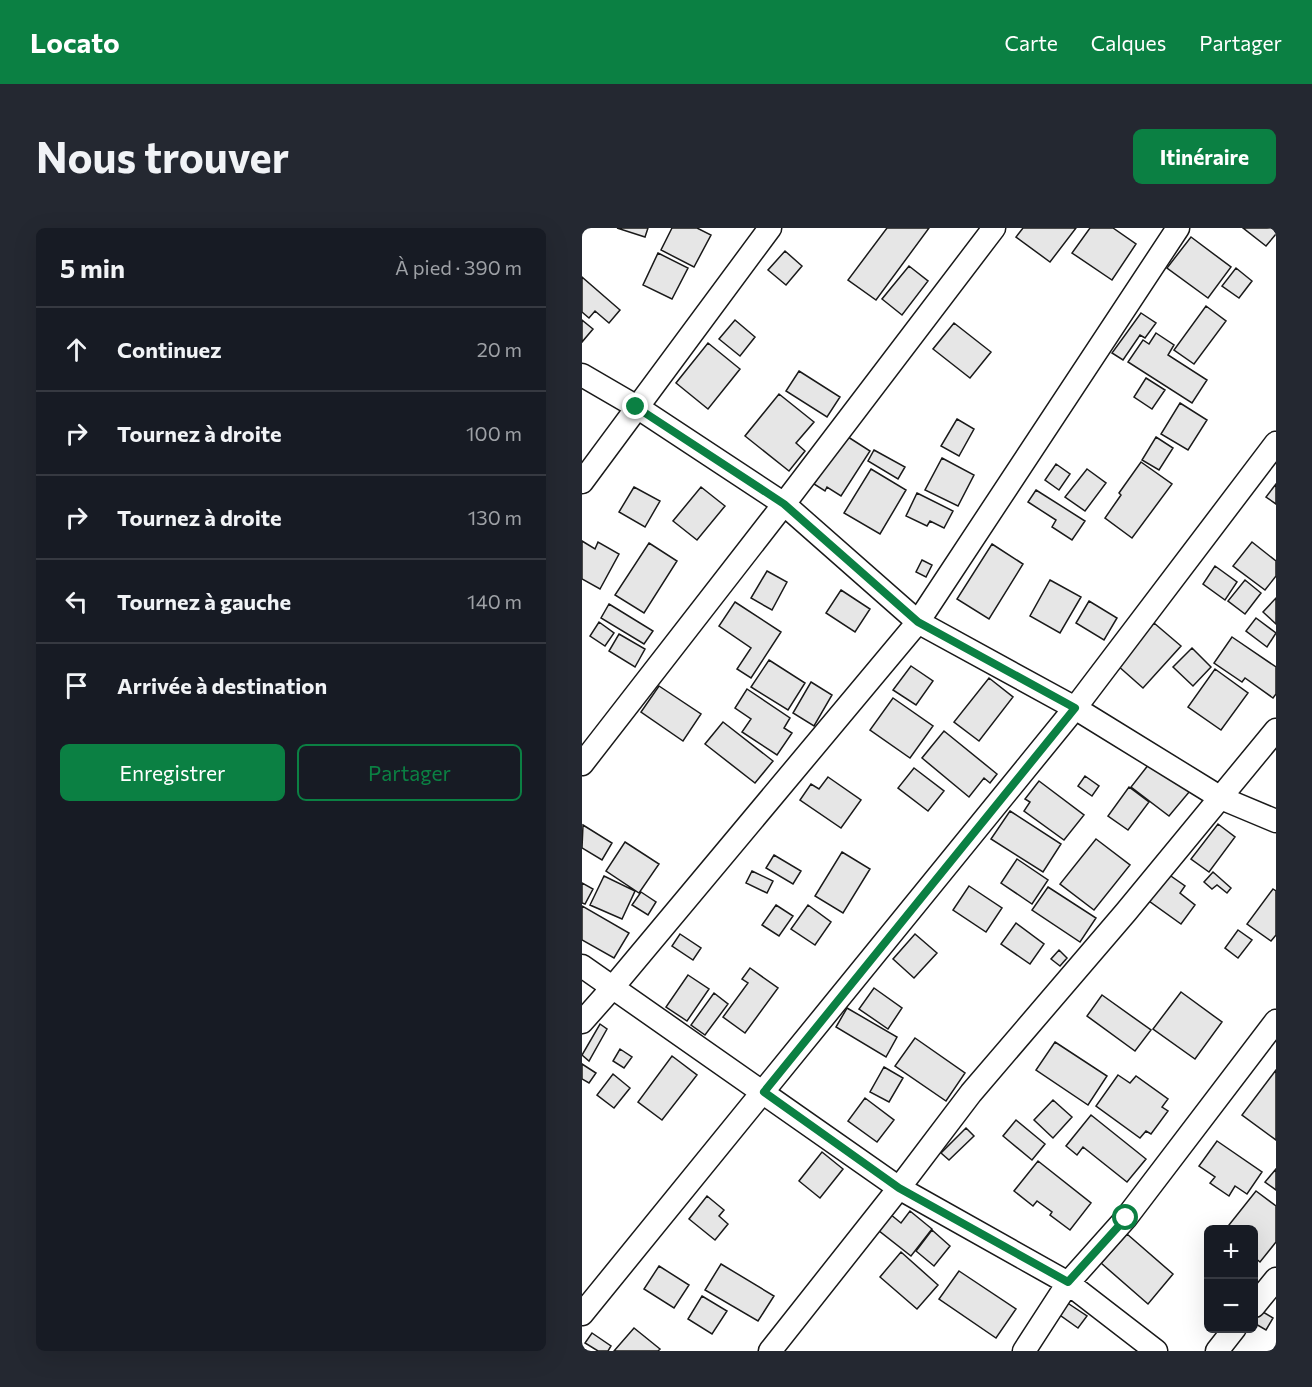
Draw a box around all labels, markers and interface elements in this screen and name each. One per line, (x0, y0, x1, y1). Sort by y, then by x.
text: Locato (30, 25, 120, 59)
text: Carte (1005, 30, 1058, 55)
text: Calques (1091, 30, 1166, 55)
text: Partager (1199, 30, 1282, 55)
button: Itinéraire (1133, 129, 1276, 184)
text: Nous trouver (36, 130, 289, 182)
text: 5 min (60, 252, 125, 283)
text: À pied · 390 m (395, 255, 522, 279)
icon: ahead (60, 333, 93, 366)
text: Continuez (117, 336, 222, 363)
text: 20 m (477, 337, 522, 361)
route end (622, 393, 648, 419)
icon: right (60, 417, 93, 450)
text: Tournez à droite (117, 420, 282, 447)
text: 100 m (466, 421, 522, 445)
icon: right (60, 501, 93, 534)
text: Tournez à droite (117, 504, 282, 531)
text: 130 m (468, 505, 522, 529)
icon: left (60, 585, 93, 618)
text: Tournez à gauche (117, 588, 291, 615)
text: 140 m (467, 589, 522, 613)
icon: arrive (60, 669, 93, 702)
text: Arrivée à destination (117, 672, 327, 699)
button: Enregistrer (60, 744, 285, 801)
button: Partager (297, 744, 522, 801)
route start (1112, 1204, 1138, 1230)
map controls (1204, 1225, 1258, 1333)
button: + (1204, 1225, 1258, 1279)
button: − (1204, 1279, 1258, 1333)

